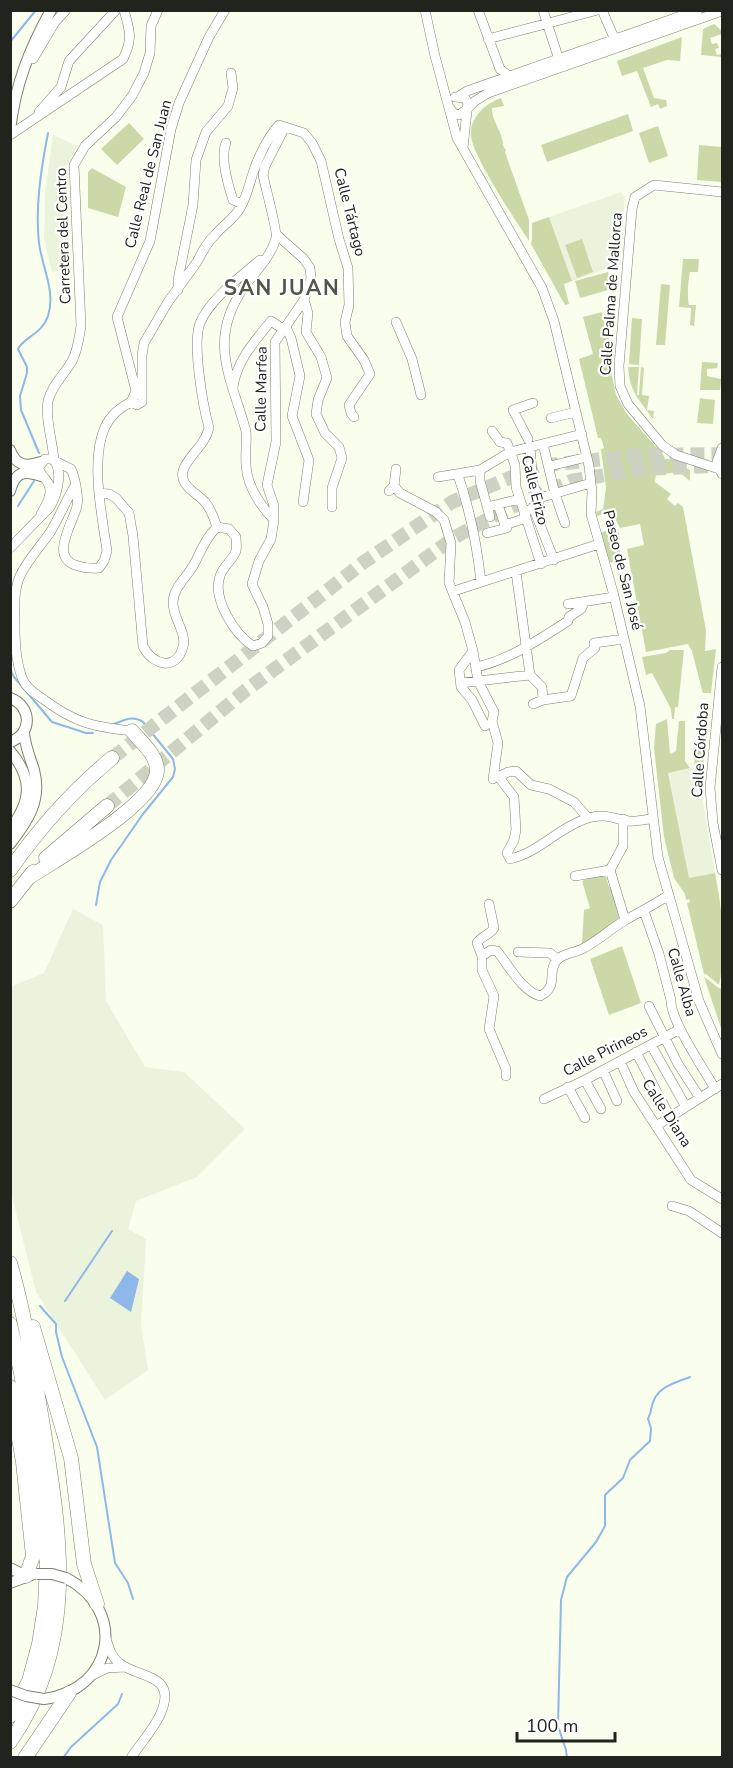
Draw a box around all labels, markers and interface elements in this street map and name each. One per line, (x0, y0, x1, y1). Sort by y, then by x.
street label: Calle Real de San Juan (120, 98, 176, 250)
street label: Calle Tártago (329, 166, 371, 258)
street label: Carretera del Centro (51, 167, 75, 305)
street label: Calle Palma de Mallorca (595, 212, 627, 376)
district label: SAN JUAN (224, 274, 340, 302)
street label: Calle Marfea (250, 346, 272, 432)
street label: Calle Erizo (517, 453, 553, 527)
street label: Paseo de San José (598, 508, 648, 632)
street label: Calle Córdoba (687, 702, 713, 798)
street label: Calle Alba (663, 945, 701, 1019)
street label: Calle Pirineos (559, 1021, 651, 1081)
street label: Calle Diana (638, 1075, 696, 1151)
scale bar (517, 1705, 614, 1743)
text: 100 m (526, 1714, 578, 1738)

